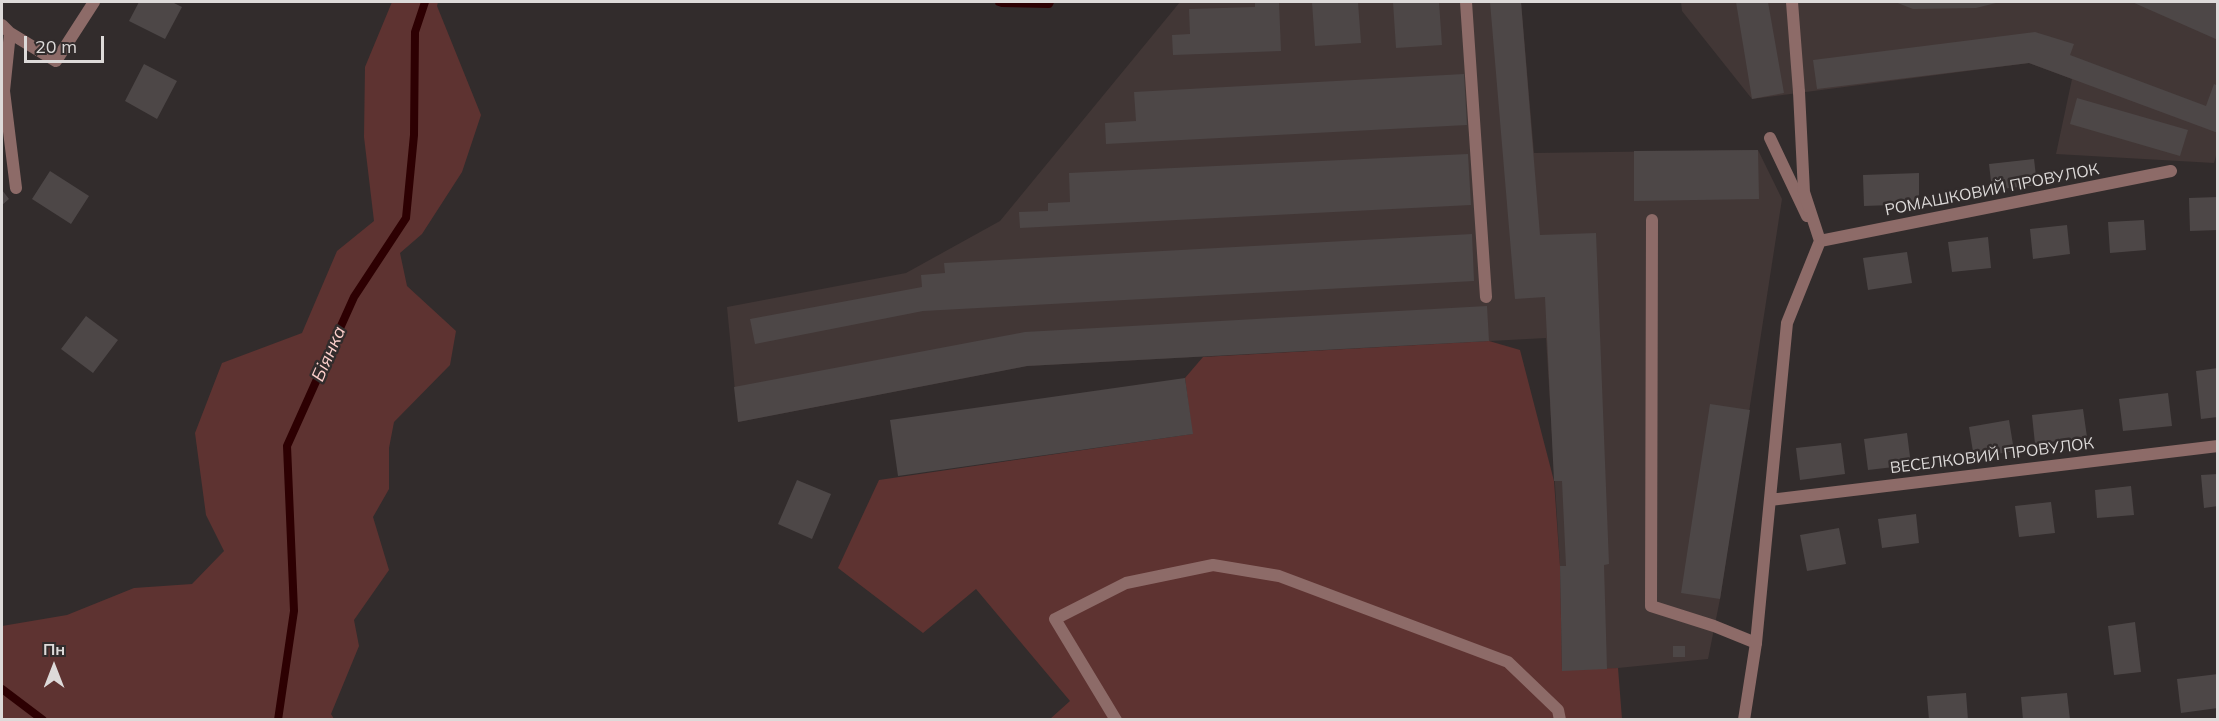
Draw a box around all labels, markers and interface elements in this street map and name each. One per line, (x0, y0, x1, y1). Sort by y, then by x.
scale bar (27, 24, 106, 62)
text: 20 m (35, 35, 77, 58)
street label: РОМАШКОВИЙ ПРОВУЛОК (1883, 160, 2101, 220)
water label: Біянка (307, 323, 351, 385)
street label: ВЕСЕЛКОВИЙ ПРОВУЛОК (1889, 434, 2095, 478)
north arrow (24, 637, 84, 697)
text: Пн (43, 639, 65, 659)

